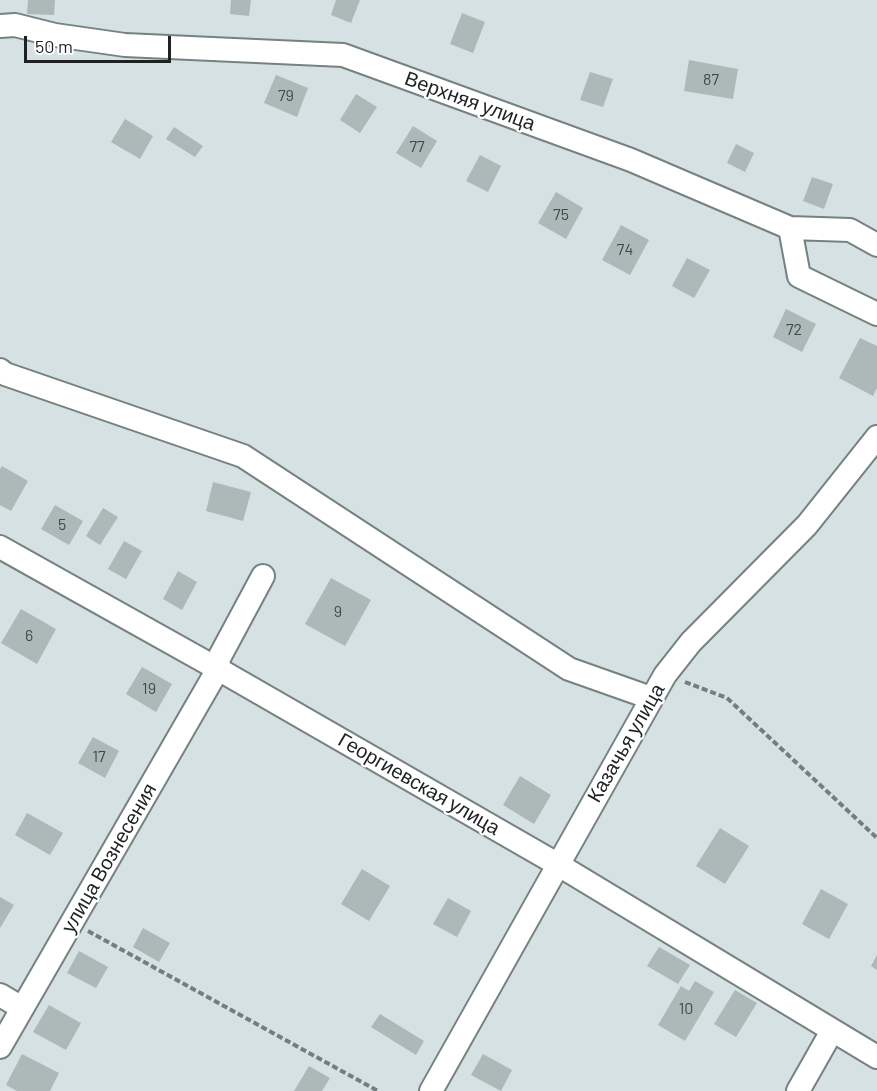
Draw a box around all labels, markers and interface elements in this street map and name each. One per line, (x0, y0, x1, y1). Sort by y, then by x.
scale bar (27, 24, 174, 62)
text: 50 m (35, 35, 73, 57)
street label: Верхняя улица (402, 66, 538, 136)
house number: 87 (703, 70, 719, 90)
house number: 79 (278, 86, 294, 106)
house number: 77 (409, 137, 425, 157)
house number: 75 (553, 205, 569, 225)
house number: 74 (617, 240, 633, 260)
house number: 72 (786, 320, 802, 340)
house number: 5 (58, 515, 66, 535)
house number: 9 (334, 602, 342, 622)
house number: 6 (25, 626, 33, 646)
house number: 19 (142, 679, 156, 699)
street label: Казачья улица (582, 679, 670, 807)
street label: Георгиевская улица (334, 728, 504, 840)
house number: 17 (92, 747, 106, 767)
street label: улица Вознесения (56, 779, 162, 937)
house number: 10 (679, 999, 693, 1019)

